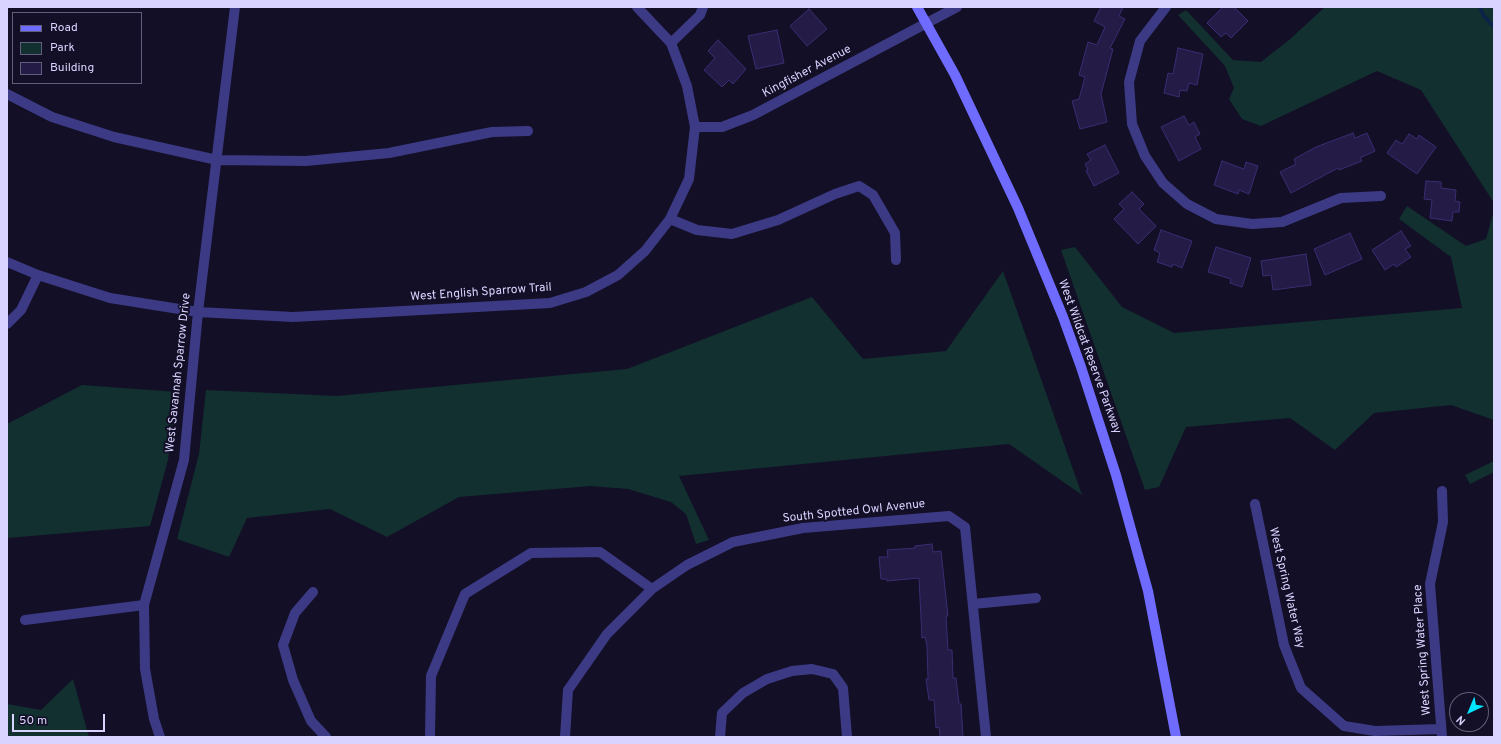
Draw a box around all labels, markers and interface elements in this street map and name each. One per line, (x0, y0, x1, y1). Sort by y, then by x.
legend (12, 12, 142, 84)
text: Road (50, 20, 78, 36)
text: Park (50, 40, 75, 56)
street label: Kingfisher Avenue (760, 43, 854, 101)
text: Building (50, 60, 94, 76)
street label: West Wildcat Reserve Parkway (1054, 278, 1124, 436)
street label: West English Sparrow Trail (410, 281, 552, 305)
street label: West Savannah Sparrow Drive (163, 292, 195, 454)
street label: South Spotted Owl Avenue (782, 497, 926, 527)
street label: West Spring Water Way (1265, 526, 1307, 650)
street label: West Spring Water Place (1411, 584, 1435, 716)
north arrow (1449, 692, 1489, 732)
scale bar (14, 706, 107, 732)
text: N (1454, 712, 1469, 728)
text: 50 m (19, 713, 47, 729)

